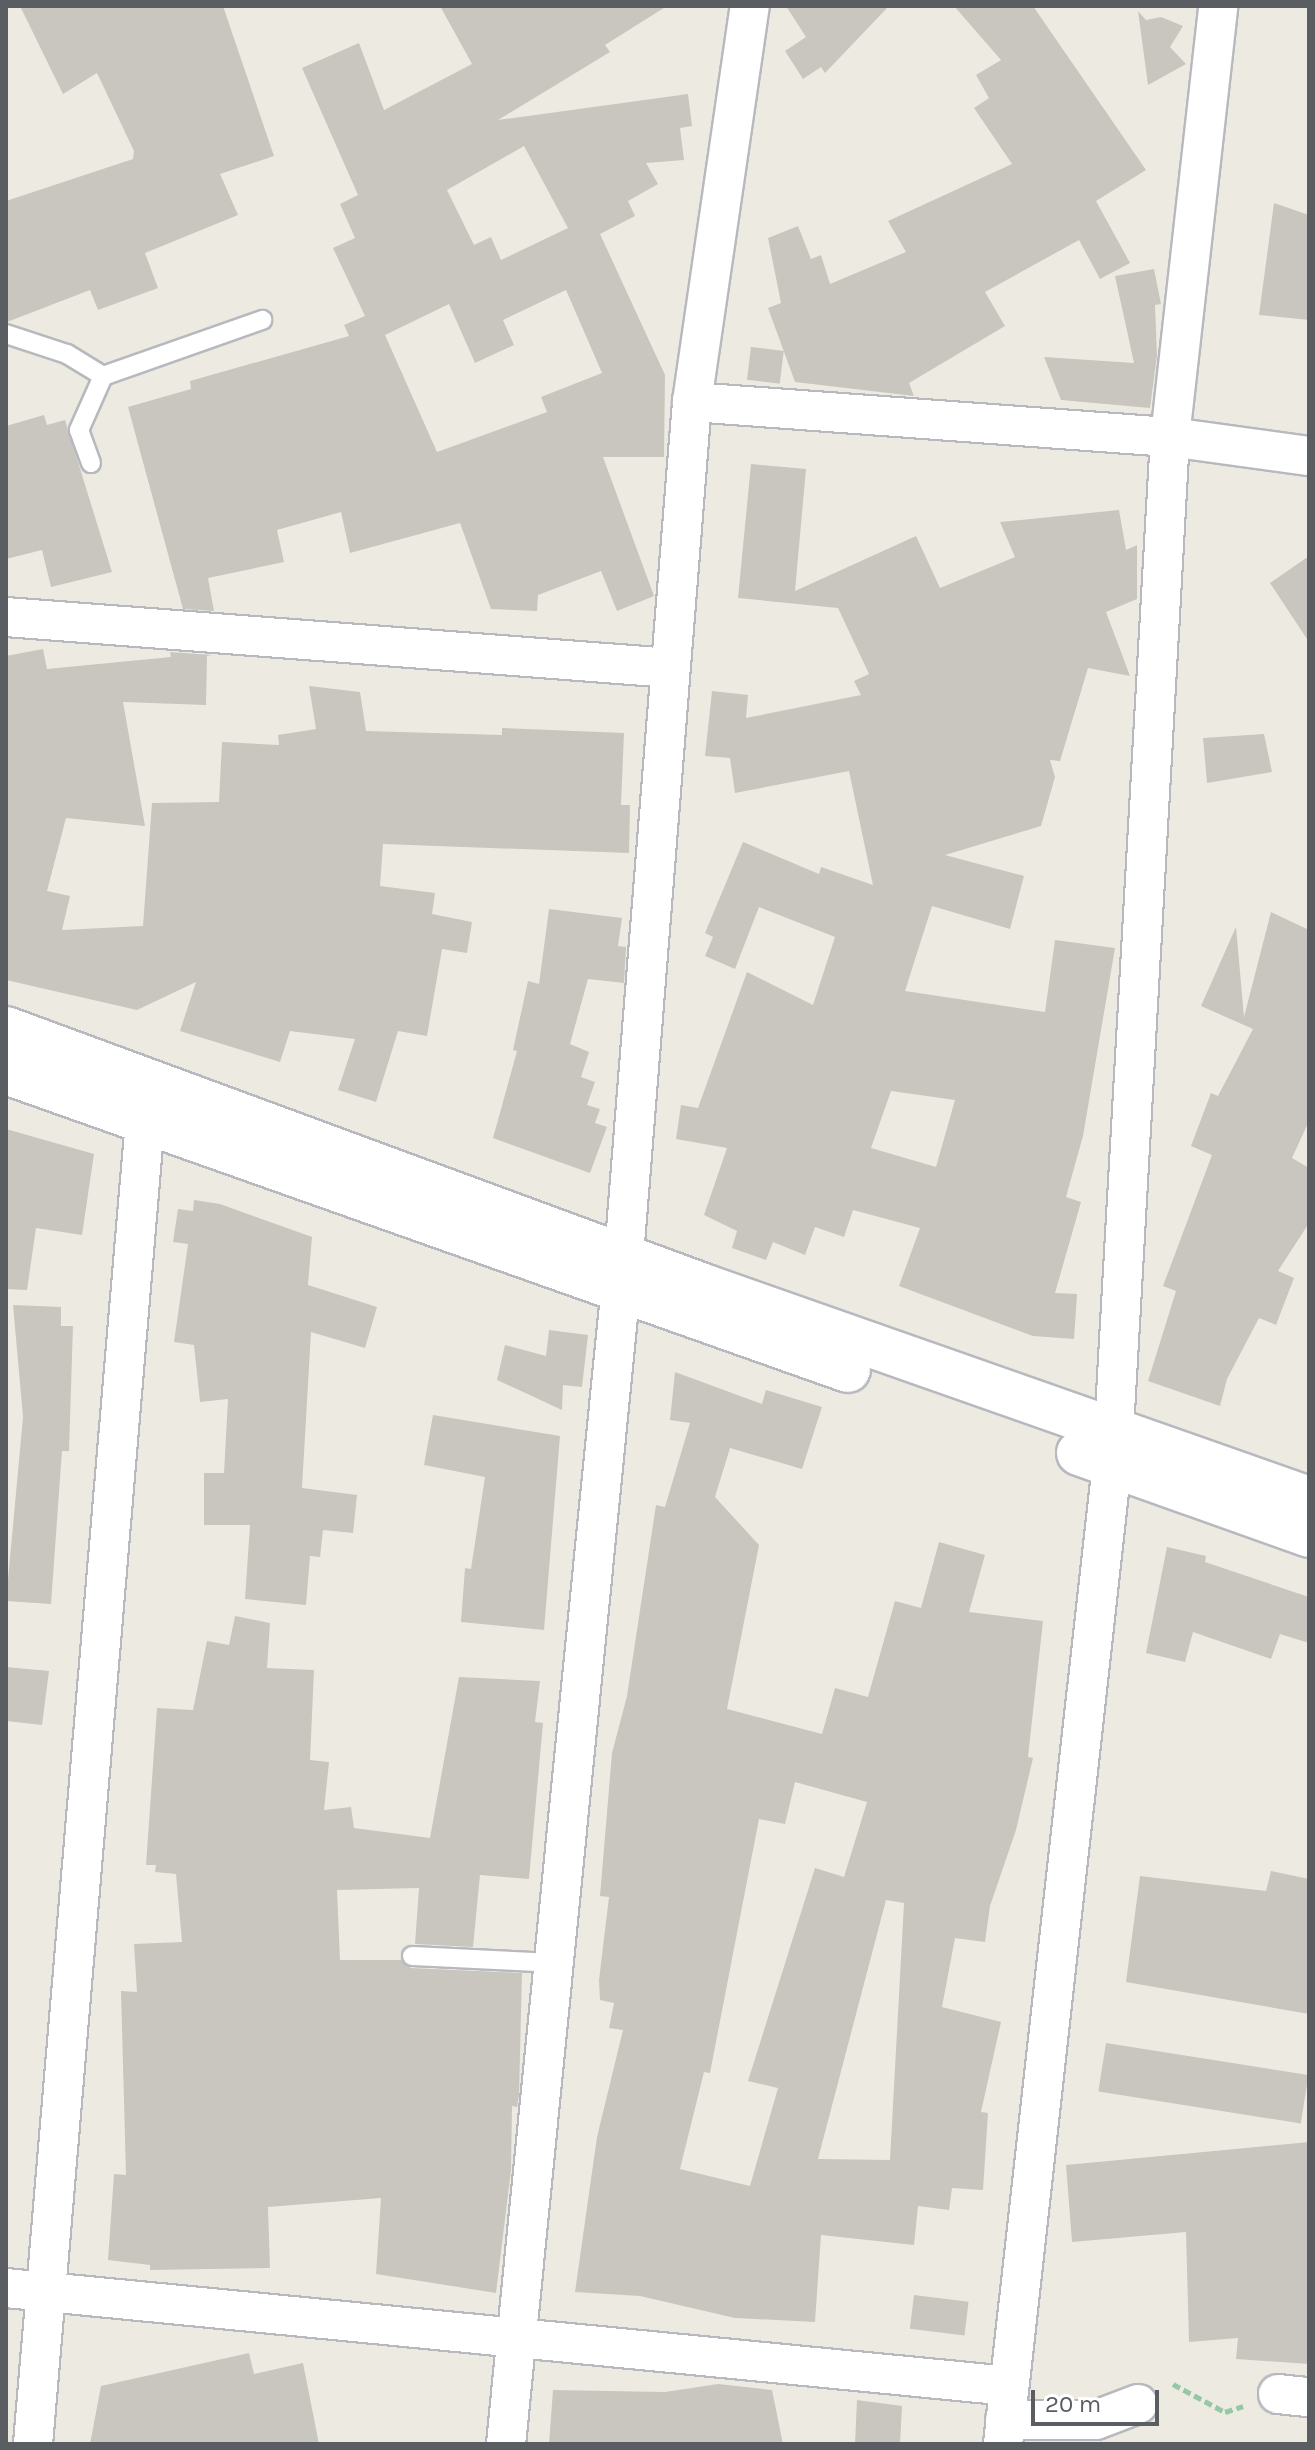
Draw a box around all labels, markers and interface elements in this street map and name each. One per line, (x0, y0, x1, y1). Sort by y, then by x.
scale bar (1035, 2374, 1163, 2424)
text: 20 m (1045, 2390, 1101, 2418)

